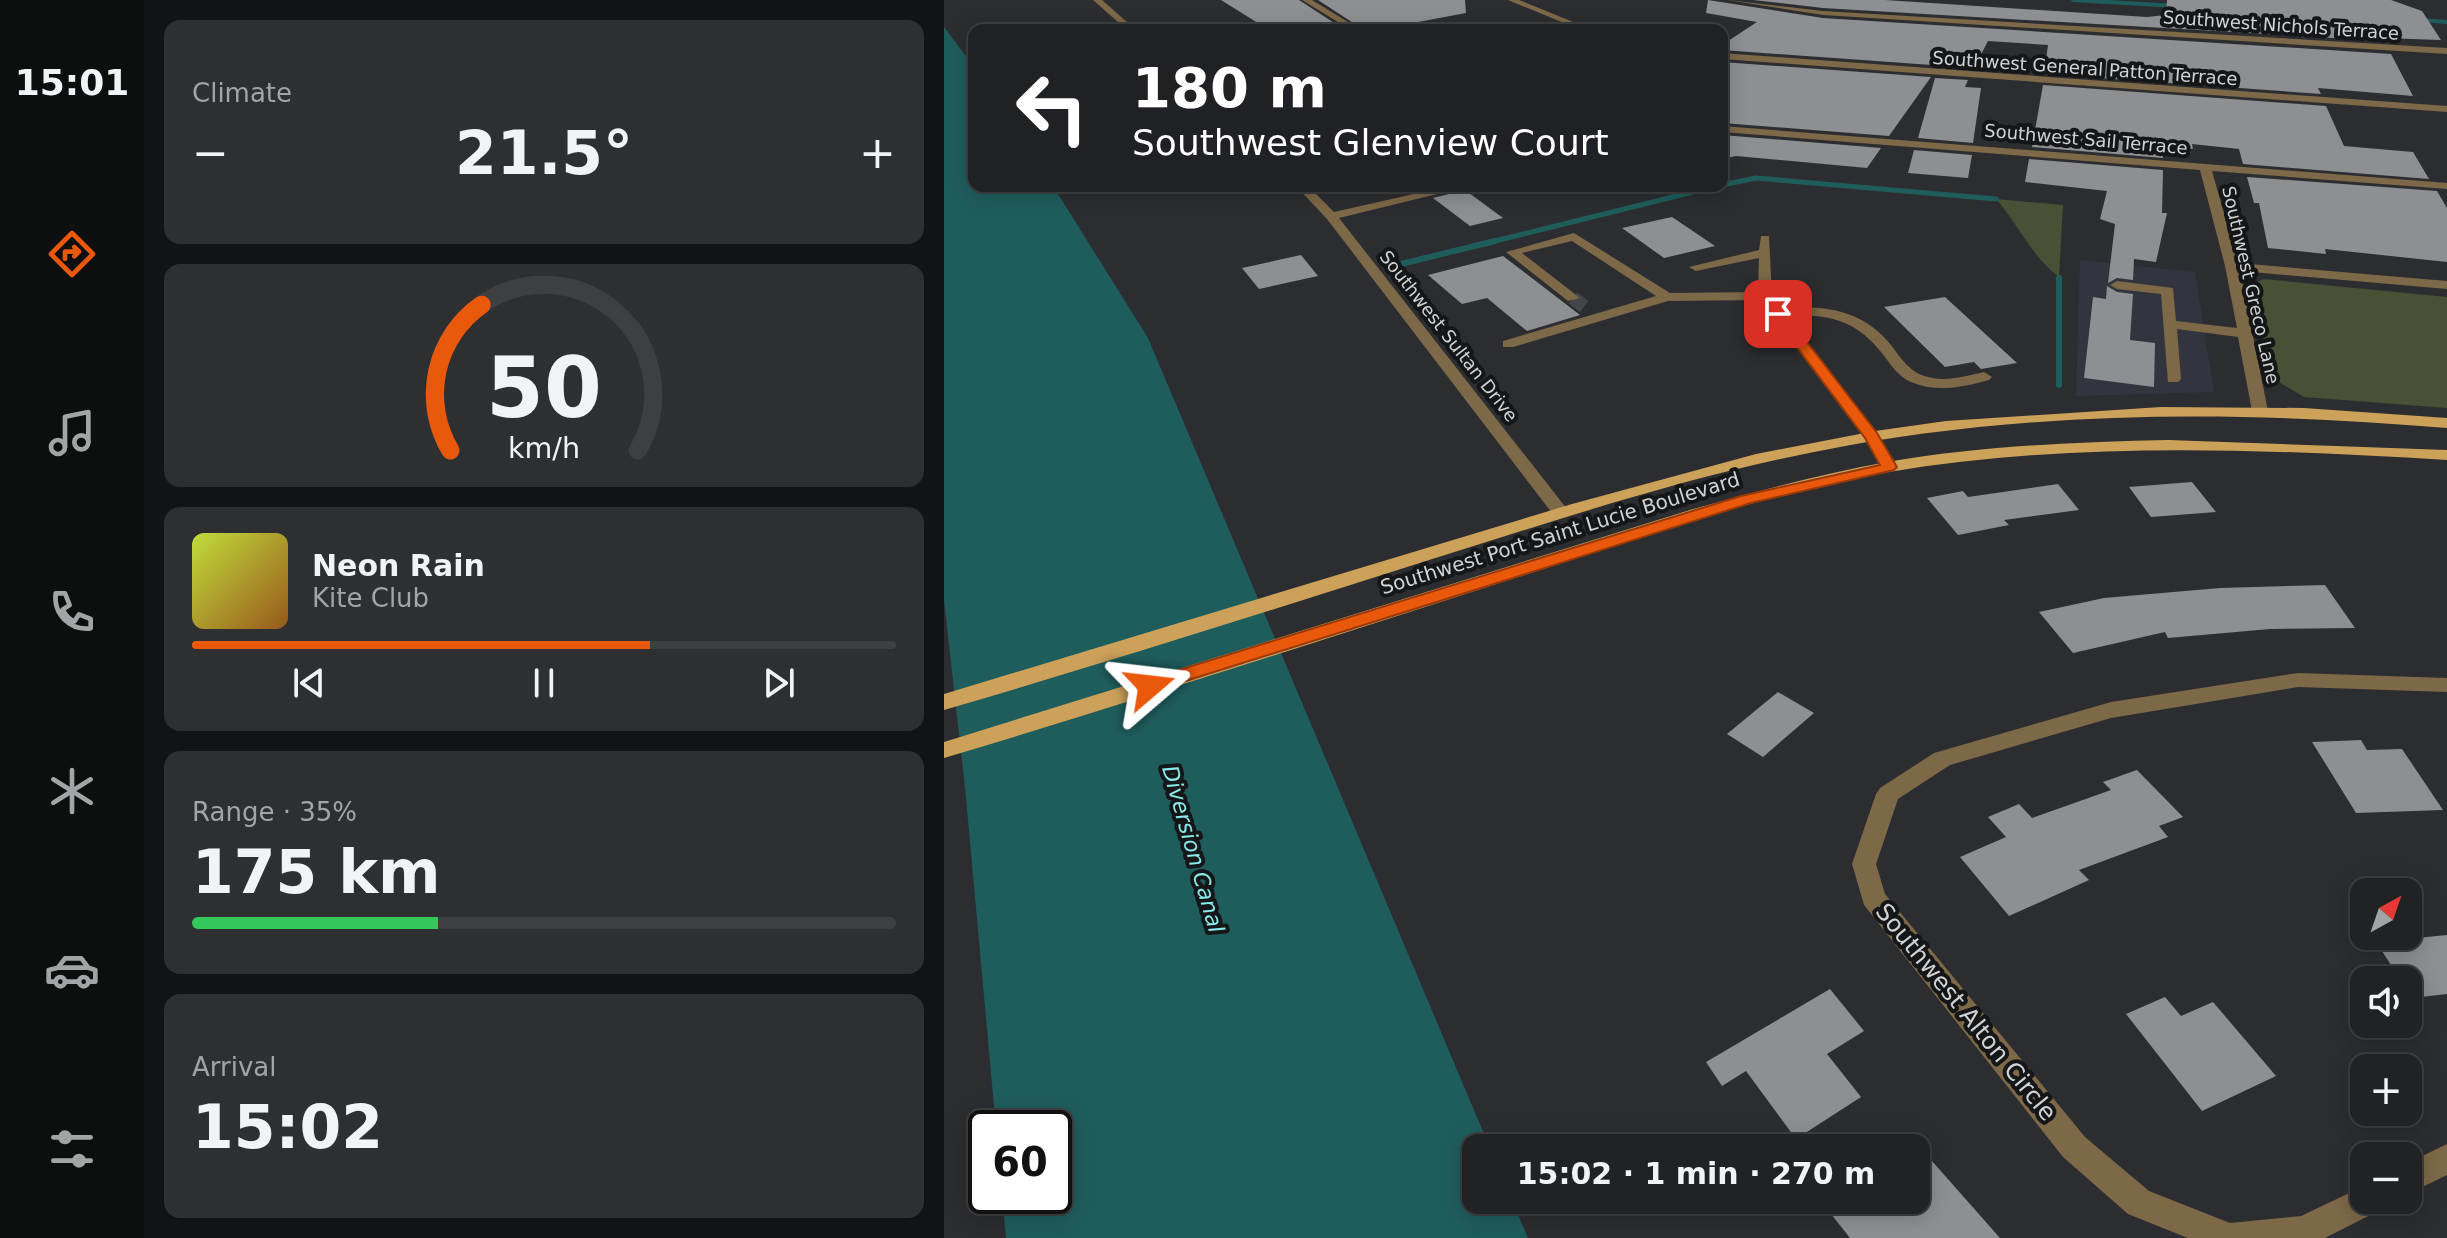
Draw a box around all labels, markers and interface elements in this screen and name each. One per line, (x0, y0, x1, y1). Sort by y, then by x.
street label: Southwest Nichols Terrace (2162, 6, 2400, 44)
street label: Southwest General Patton Terrace (1932, 47, 2238, 89)
text: 180 m (1132, 55, 1327, 120)
icon: left (1000, 56, 1104, 160)
text: 15:01 (15, 62, 129, 103)
text: Climate (192, 78, 292, 108)
text: 21.5° (455, 118, 633, 188)
street label: Southwest Sail Terrace (1983, 120, 2189, 158)
text: Southwest Glenview Court (1132, 122, 1609, 163)
text: − (192, 127, 229, 178)
text: + (859, 127, 896, 178)
street label: Southwest Greco Lane (2218, 184, 2284, 386)
icon: directions (44, 226, 100, 282)
street label: Southwest Sultan Drive (1376, 246, 1522, 426)
pin (1744, 280, 1812, 348)
icon: arrive (1756, 292, 1800, 336)
text: 50 (486, 340, 602, 437)
icon: music (44, 405, 100, 461)
text: km/h (508, 432, 580, 466)
street label: Southwest Port Saint Lucie Boulevard (1377, 467, 1743, 599)
text: Neon Rain (312, 548, 485, 583)
text: Kite Club (312, 583, 429, 613)
icon: phone (44, 584, 100, 640)
position arrow (1108, 644, 1192, 728)
icon: previous (287, 661, 331, 705)
icon: pause (522, 661, 566, 705)
icon: next (757, 661, 801, 705)
water label: Diversion Canal (1157, 762, 1229, 936)
icon: climate (44, 763, 100, 819)
text: Range · 35% (192, 797, 357, 827)
text: 175 km (192, 837, 441, 907)
north arrow (2350, 878, 2422, 950)
map controls (2350, 878, 2422, 1214)
street label: Southwest Alton Circle (1870, 898, 2062, 1126)
icon: car (44, 942, 100, 998)
button: sound (2350, 966, 2422, 1038)
text: Arrival (192, 1052, 276, 1082)
button: + (2350, 1054, 2422, 1126)
text: 15:02 (192, 1092, 383, 1162)
speed limit sign: 60 (968, 1110, 1072, 1214)
icon: filters (44, 1121, 100, 1177)
button: − (2350, 1142, 2422, 1214)
text: 15:02 · 1 min · 270 m (1517, 1156, 1875, 1191)

